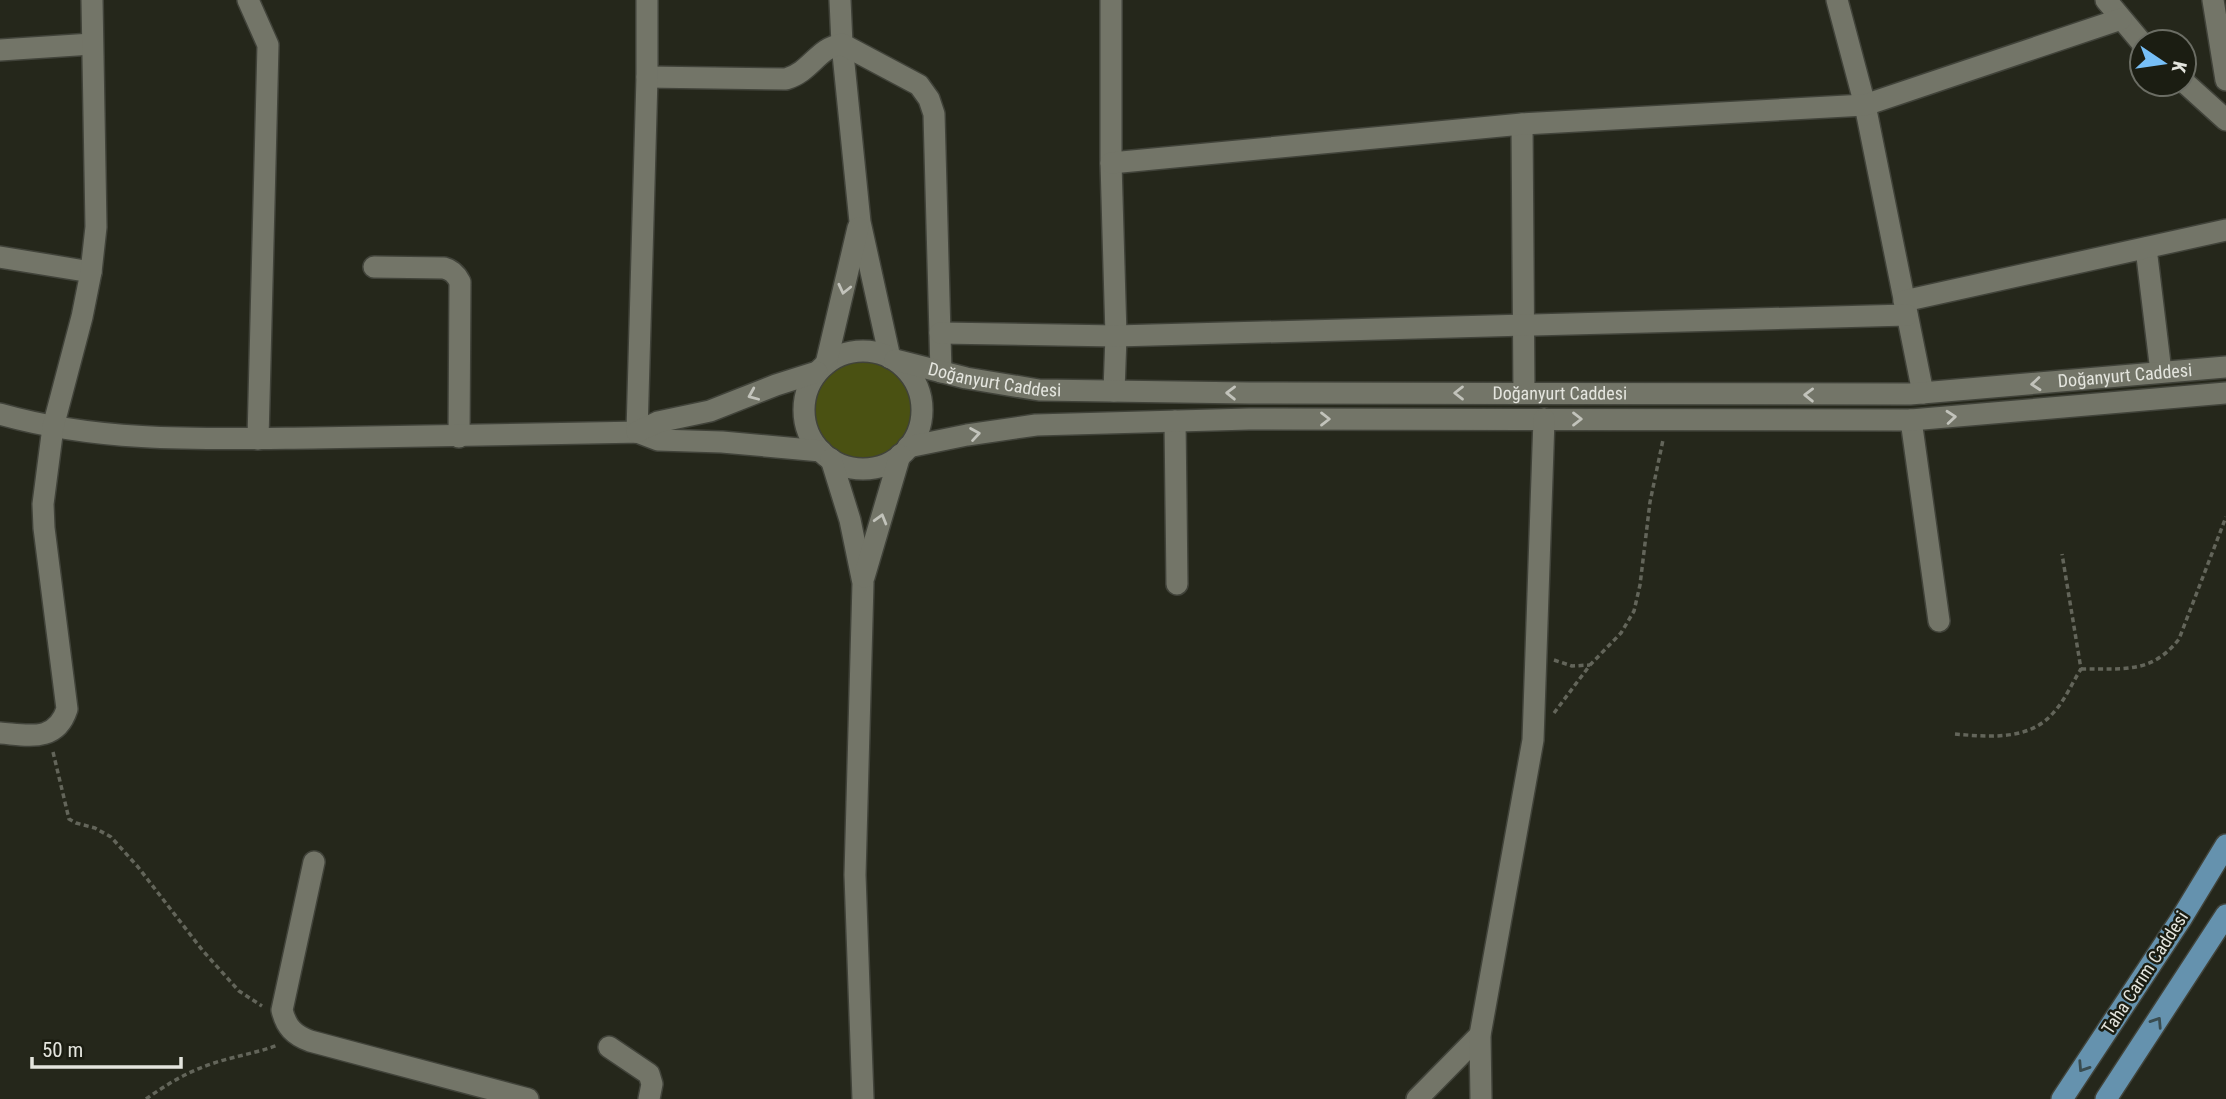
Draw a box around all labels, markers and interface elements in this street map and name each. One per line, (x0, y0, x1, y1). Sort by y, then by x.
north arrow (2128, 28, 2198, 98)
text: K (2167, 59, 2191, 75)
one-way arrow (838, 283, 852, 295)
street label: Doğanyurt Caddesi (926, 358, 1061, 400)
street label: Doğanyurt Caddesi (2057, 359, 2193, 391)
one-way arrow (2030, 376, 2042, 391)
street label: Doğanyurt Caddesi (1492, 382, 1627, 404)
one-way arrow (1226, 385, 1236, 401)
one-way arrow (1453, 385, 1464, 401)
one-way arrow (748, 387, 760, 401)
one-way arrow (1803, 387, 1814, 403)
one-way arrow (1946, 410, 1957, 425)
one-way arrow (1320, 411, 1330, 427)
one-way arrow (1572, 411, 1582, 427)
one-way arrow (969, 427, 981, 442)
one-way arrow (872, 513, 887, 525)
street label: Taha Carım Caddesi (2097, 907, 2192, 1038)
one-way arrow (2148, 1016, 2161, 1029)
scale bar (32, 1026, 180, 1070)
text: 50 m (42, 1038, 83, 1062)
one-way arrow (2078, 1060, 2091, 1073)

